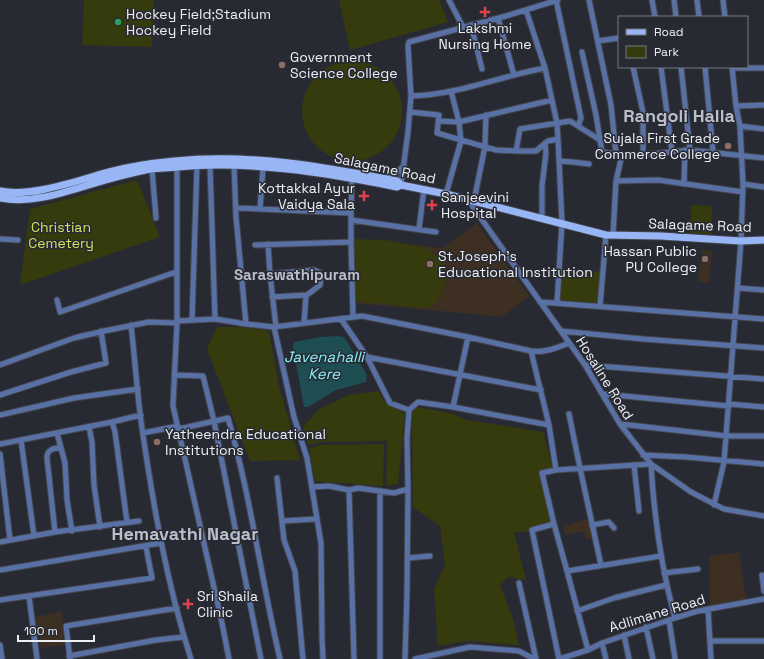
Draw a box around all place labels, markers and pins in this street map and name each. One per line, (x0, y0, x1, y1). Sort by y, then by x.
place label: Hockey Field;Stadium Hockey Field (126, 5, 271, 39)
marker: Lakshmi Nursing Home (479, 6, 491, 18)
marker: Hockey Field;Stadium Hockey Field (113, 17, 123, 27)
place label: Lakshmi Nursing Home (438, 19, 532, 53)
place label: Government Science College (290, 48, 398, 82)
marker: Government Science College (277, 60, 287, 70)
place label: Sujala First Grade Commerce College (595, 129, 720, 163)
marker: Sujala First Grade Commerce College (723, 141, 733, 151)
place label: Kottakkal Ayur Vaidya Sala (258, 179, 355, 213)
place label: Sanjeevini Hospital (441, 188, 509, 222)
marker: Kottakkal Ayur Vaidya Sala (358, 190, 370, 202)
marker: Sanjeevini Hospital (426, 199, 438, 211)
place label: Hassan Public PU College (604, 242, 697, 276)
place label: St.Joseph's Educational Institution (438, 247, 593, 281)
marker: Hassan Public PU College (700, 254, 710, 264)
marker: St.Joseph's Educational Institution (425, 259, 435, 269)
place label: Yatheendra Educational Institutions (165, 425, 326, 459)
marker: Yatheendra Educational Institutions (152, 437, 162, 447)
place label: Sri Shaila Clinic (197, 587, 258, 621)
marker: Sri Shaila Clinic (182, 598, 194, 610)

